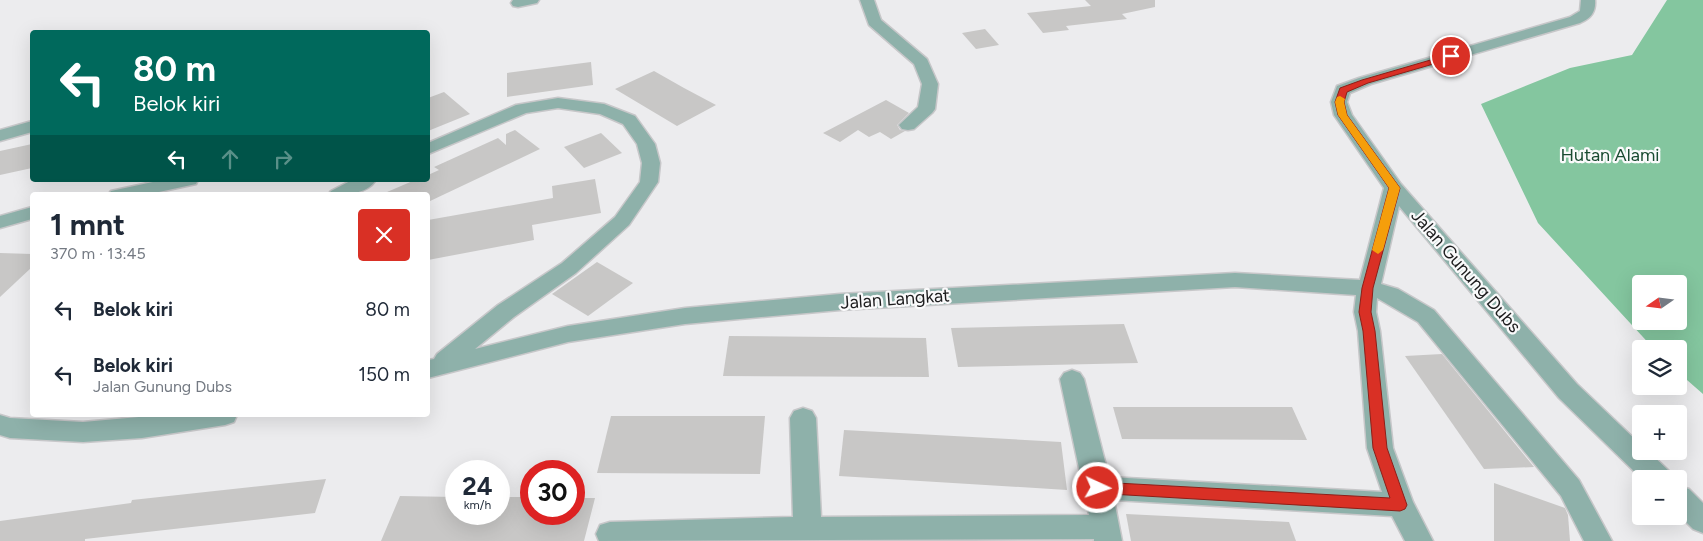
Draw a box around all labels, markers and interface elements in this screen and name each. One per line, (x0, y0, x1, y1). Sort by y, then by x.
pin (1430, 35, 1472, 77)
icon: arrive (1437, 42, 1465, 70)
text: 80 m (133, 48, 216, 90)
icon: left (50, 50, 115, 115)
text: Belok kiri (133, 90, 220, 117)
park label: Hutan Alami (1561, 144, 1659, 166)
icon: left (163, 145, 191, 173)
icon: ahead (216, 145, 244, 173)
icon: right (269, 145, 297, 173)
street label: Jalan Gunung Dubs (1406, 205, 1526, 337)
text: 1 mnt (50, 206, 125, 243)
button: close (358, 209, 410, 261)
text: 370 m · 13:45 (50, 244, 146, 263)
north arrow (1632, 275, 1688, 330)
map controls (1632, 275, 1687, 525)
street label: Jalan Langkat (839, 284, 951, 314)
icon: left (50, 296, 78, 324)
text: Belok kiri (93, 298, 173, 321)
text: 80 m (365, 298, 410, 321)
button: layers (1632, 340, 1687, 395)
text: Belok kiri (93, 354, 173, 377)
icon: left (50, 361, 78, 389)
text: 150 m (358, 363, 410, 386)
text: Jalan Gunung Dubs (93, 377, 232, 396)
button: + (1632, 405, 1687, 460)
speed limit sign: 30 (520, 460, 585, 525)
position arrow (1071, 461, 1123, 513)
button: − (1632, 470, 1687, 525)
text: 24 (462, 471, 493, 501)
text: km/h (464, 498, 491, 512)

